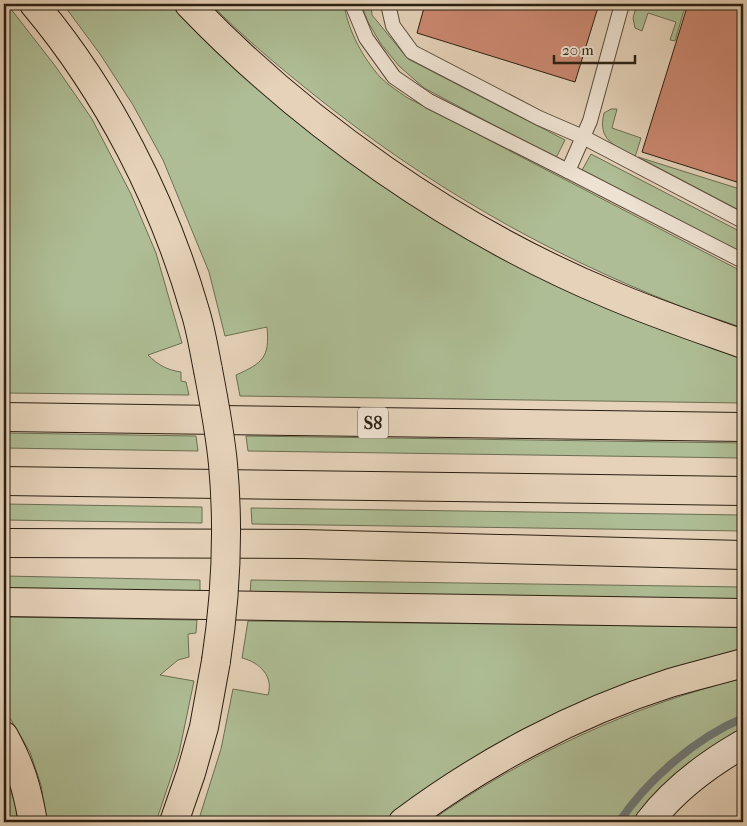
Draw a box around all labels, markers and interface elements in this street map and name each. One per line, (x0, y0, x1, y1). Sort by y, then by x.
scale bar (554, 32, 636, 64)
text: 20 m (562, 41, 594, 59)
road number: S8 (358, 408, 388, 438)

